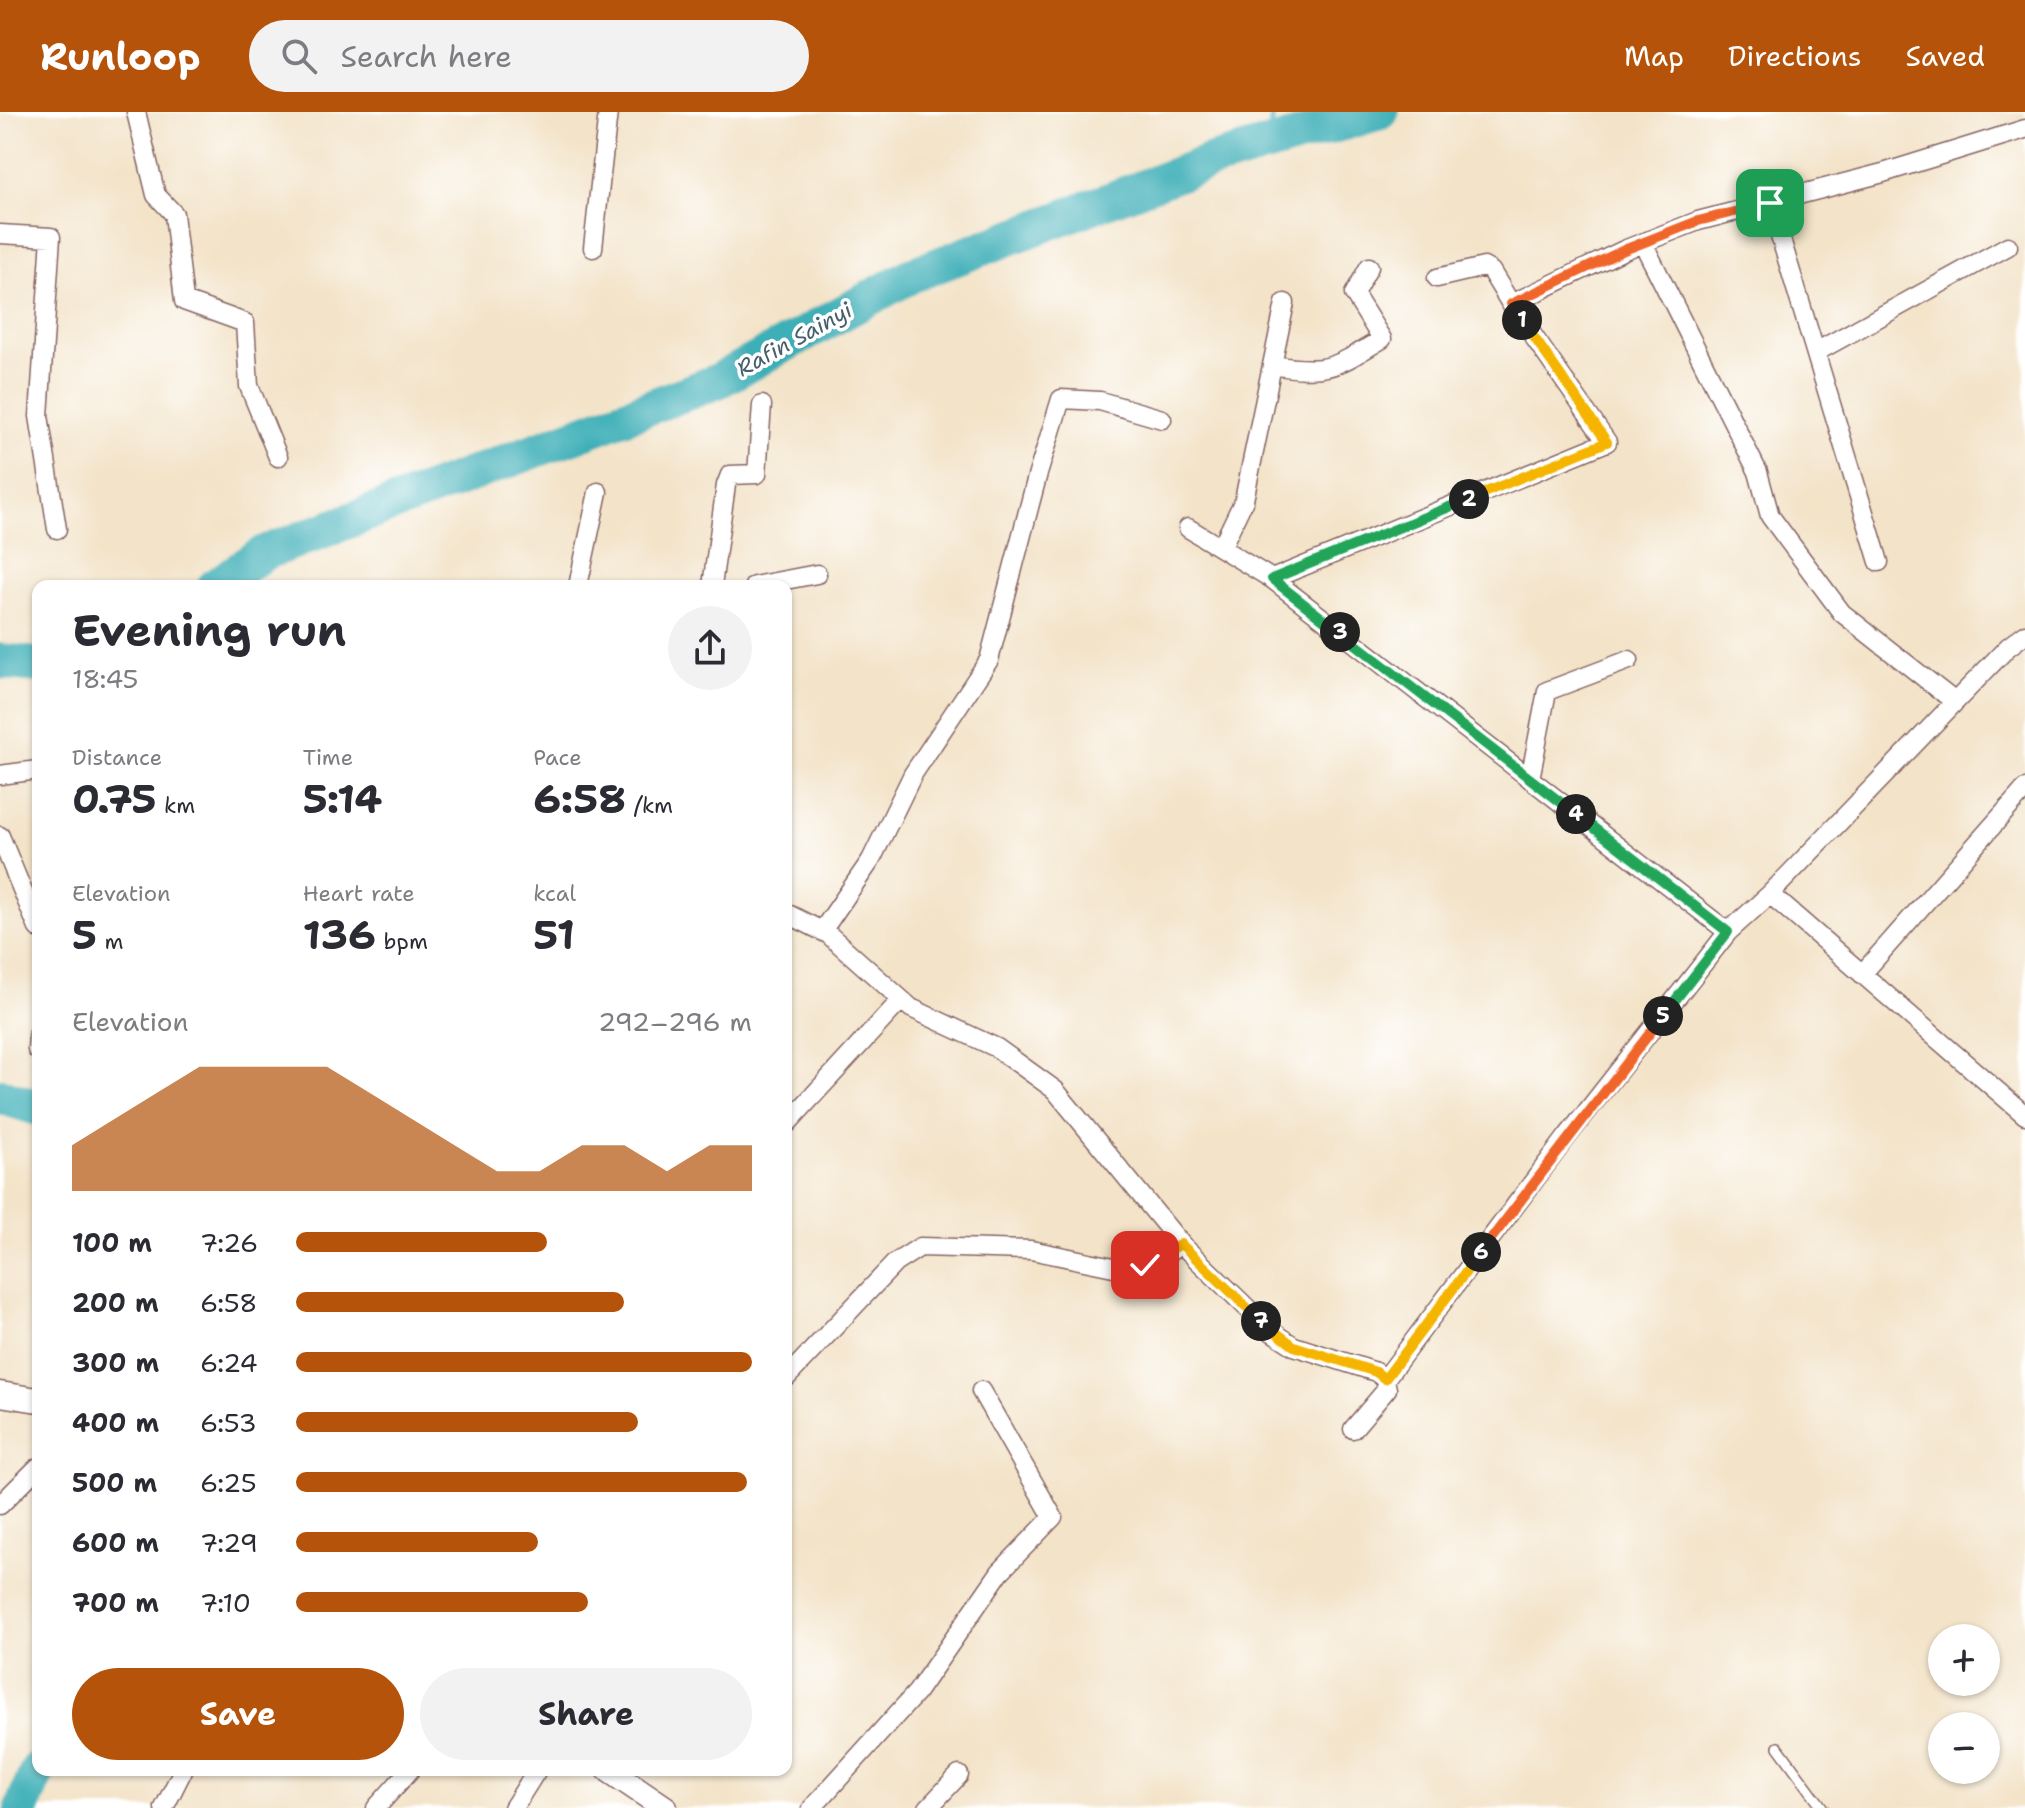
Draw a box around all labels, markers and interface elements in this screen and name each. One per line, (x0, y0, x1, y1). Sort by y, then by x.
search box (249, 20, 809, 92)
text: Runloop (40, 31, 201, 82)
icon: search (277, 34, 321, 78)
text: Search here (341, 36, 512, 77)
text: Map (1624, 37, 1684, 75)
text: Directions (1728, 37, 1862, 75)
text: Saved (1906, 37, 1985, 75)
pin (1736, 169, 1804, 237)
icon: arrive (1748, 181, 1792, 225)
water label: Rafin Sainyi (731, 295, 858, 383)
pin: 1 (1502, 300, 1542, 340)
text: 1 (1517, 305, 1527, 334)
pin: 2 (1449, 479, 1489, 519)
text: 2 (1461, 484, 1477, 513)
text: Evening run (72, 601, 346, 660)
button: share (668, 606, 752, 690)
pin: 3 (1320, 612, 1360, 652)
text: 3 (1332, 617, 1348, 646)
text: 18:45 (72, 661, 139, 696)
text: Distance (72, 743, 162, 772)
text: Time (303, 743, 353, 772)
text: Pace (533, 743, 582, 772)
text: 0.75 (72, 772, 157, 826)
text: 5:14 (303, 772, 382, 826)
text: 6:58 (533, 772, 626, 826)
text: km (157, 791, 195, 820)
text: /km (626, 791, 673, 820)
pin: 4 (1556, 794, 1596, 834)
text: 4 (1568, 799, 1584, 828)
text: Elevation (72, 879, 170, 908)
text: Heart rate (303, 879, 415, 908)
text: kcal (533, 879, 576, 908)
text: 5 (72, 908, 97, 962)
text: 136 (303, 908, 376, 962)
text: 51 (533, 908, 575, 962)
text: m (97, 927, 123, 956)
text: bpm (376, 927, 428, 956)
pin: 5 (1643, 996, 1683, 1036)
text: 5 (1656, 1001, 1670, 1030)
text: Elevation (72, 1004, 188, 1039)
text: 292–296 m (598, 1004, 752, 1039)
text: 100 m (72, 1225, 152, 1260)
text: 7:26 (200, 1225, 258, 1260)
pin (1111, 1231, 1179, 1299)
pin: 6 (1461, 1232, 1501, 1272)
text: 6 (1473, 1237, 1489, 1266)
icon: check (1123, 1243, 1167, 1287)
text: 200 m (72, 1285, 159, 1320)
text: 6:58 (200, 1285, 257, 1320)
pin: 7 (1241, 1301, 1281, 1341)
text: 7 (1253, 1306, 1269, 1335)
text: 300 m (72, 1345, 159, 1380)
text: 6:24 (200, 1345, 258, 1380)
text: 400 m (72, 1405, 159, 1440)
text: 6:53 (200, 1405, 257, 1440)
text: 500 m (72, 1465, 157, 1500)
text: 6:25 (200, 1465, 257, 1500)
text: 600 m (72, 1525, 159, 1560)
text: 7:29 (200, 1525, 258, 1560)
text: 700 m (72, 1585, 159, 1620)
text: 7:10 (200, 1585, 251, 1620)
map controls (1928, 1624, 2000, 1784)
button: + (1928, 1624, 2000, 1696)
button: Save (72, 1668, 404, 1760)
button: Share (420, 1668, 752, 1760)
button: − (1928, 1712, 2000, 1784)

